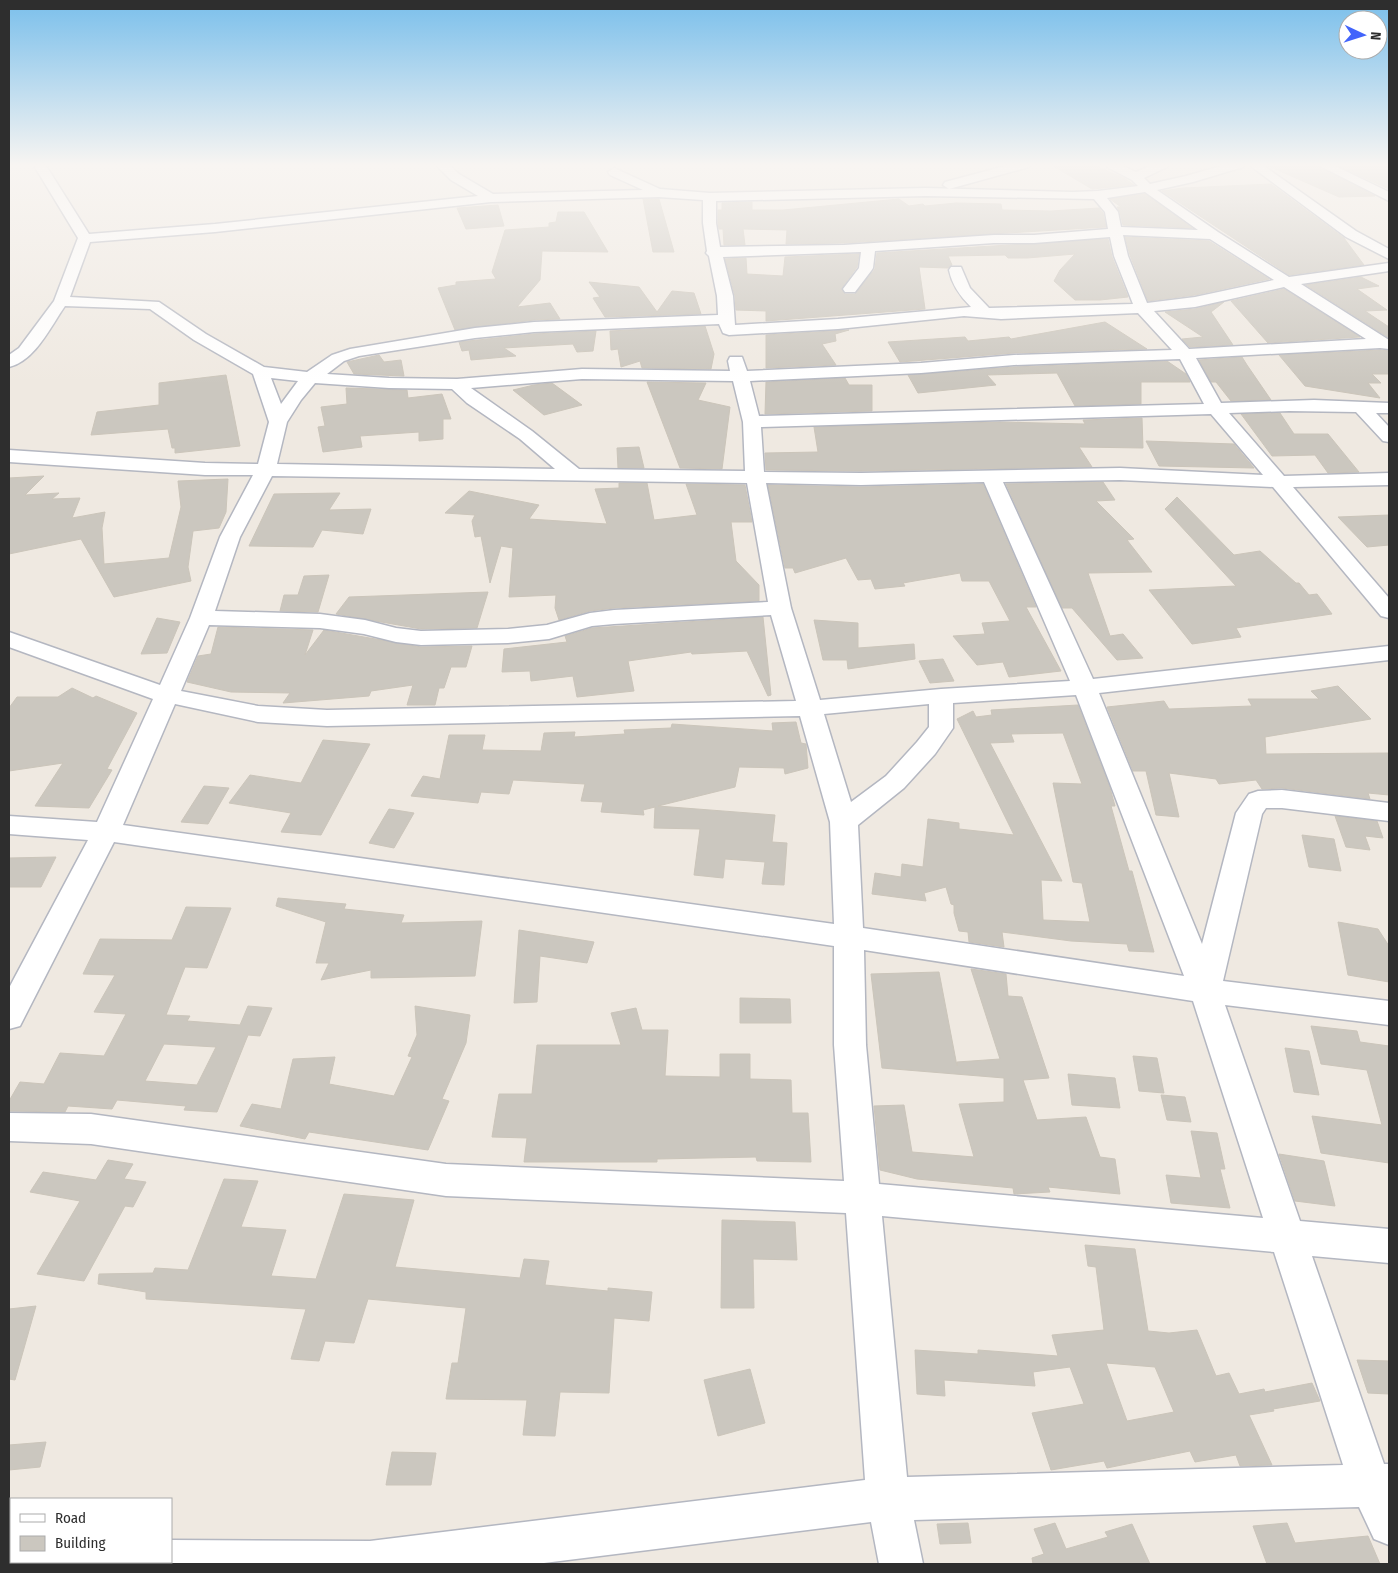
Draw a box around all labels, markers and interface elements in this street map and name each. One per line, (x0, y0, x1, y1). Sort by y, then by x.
north arrow (1338, 10, 1388, 60)
text: N (1367, 31, 1384, 41)
legend (10, 1498, 172, 1563)
text: Road (55, 1509, 86, 1527)
text: Building (55, 1534, 106, 1552)

